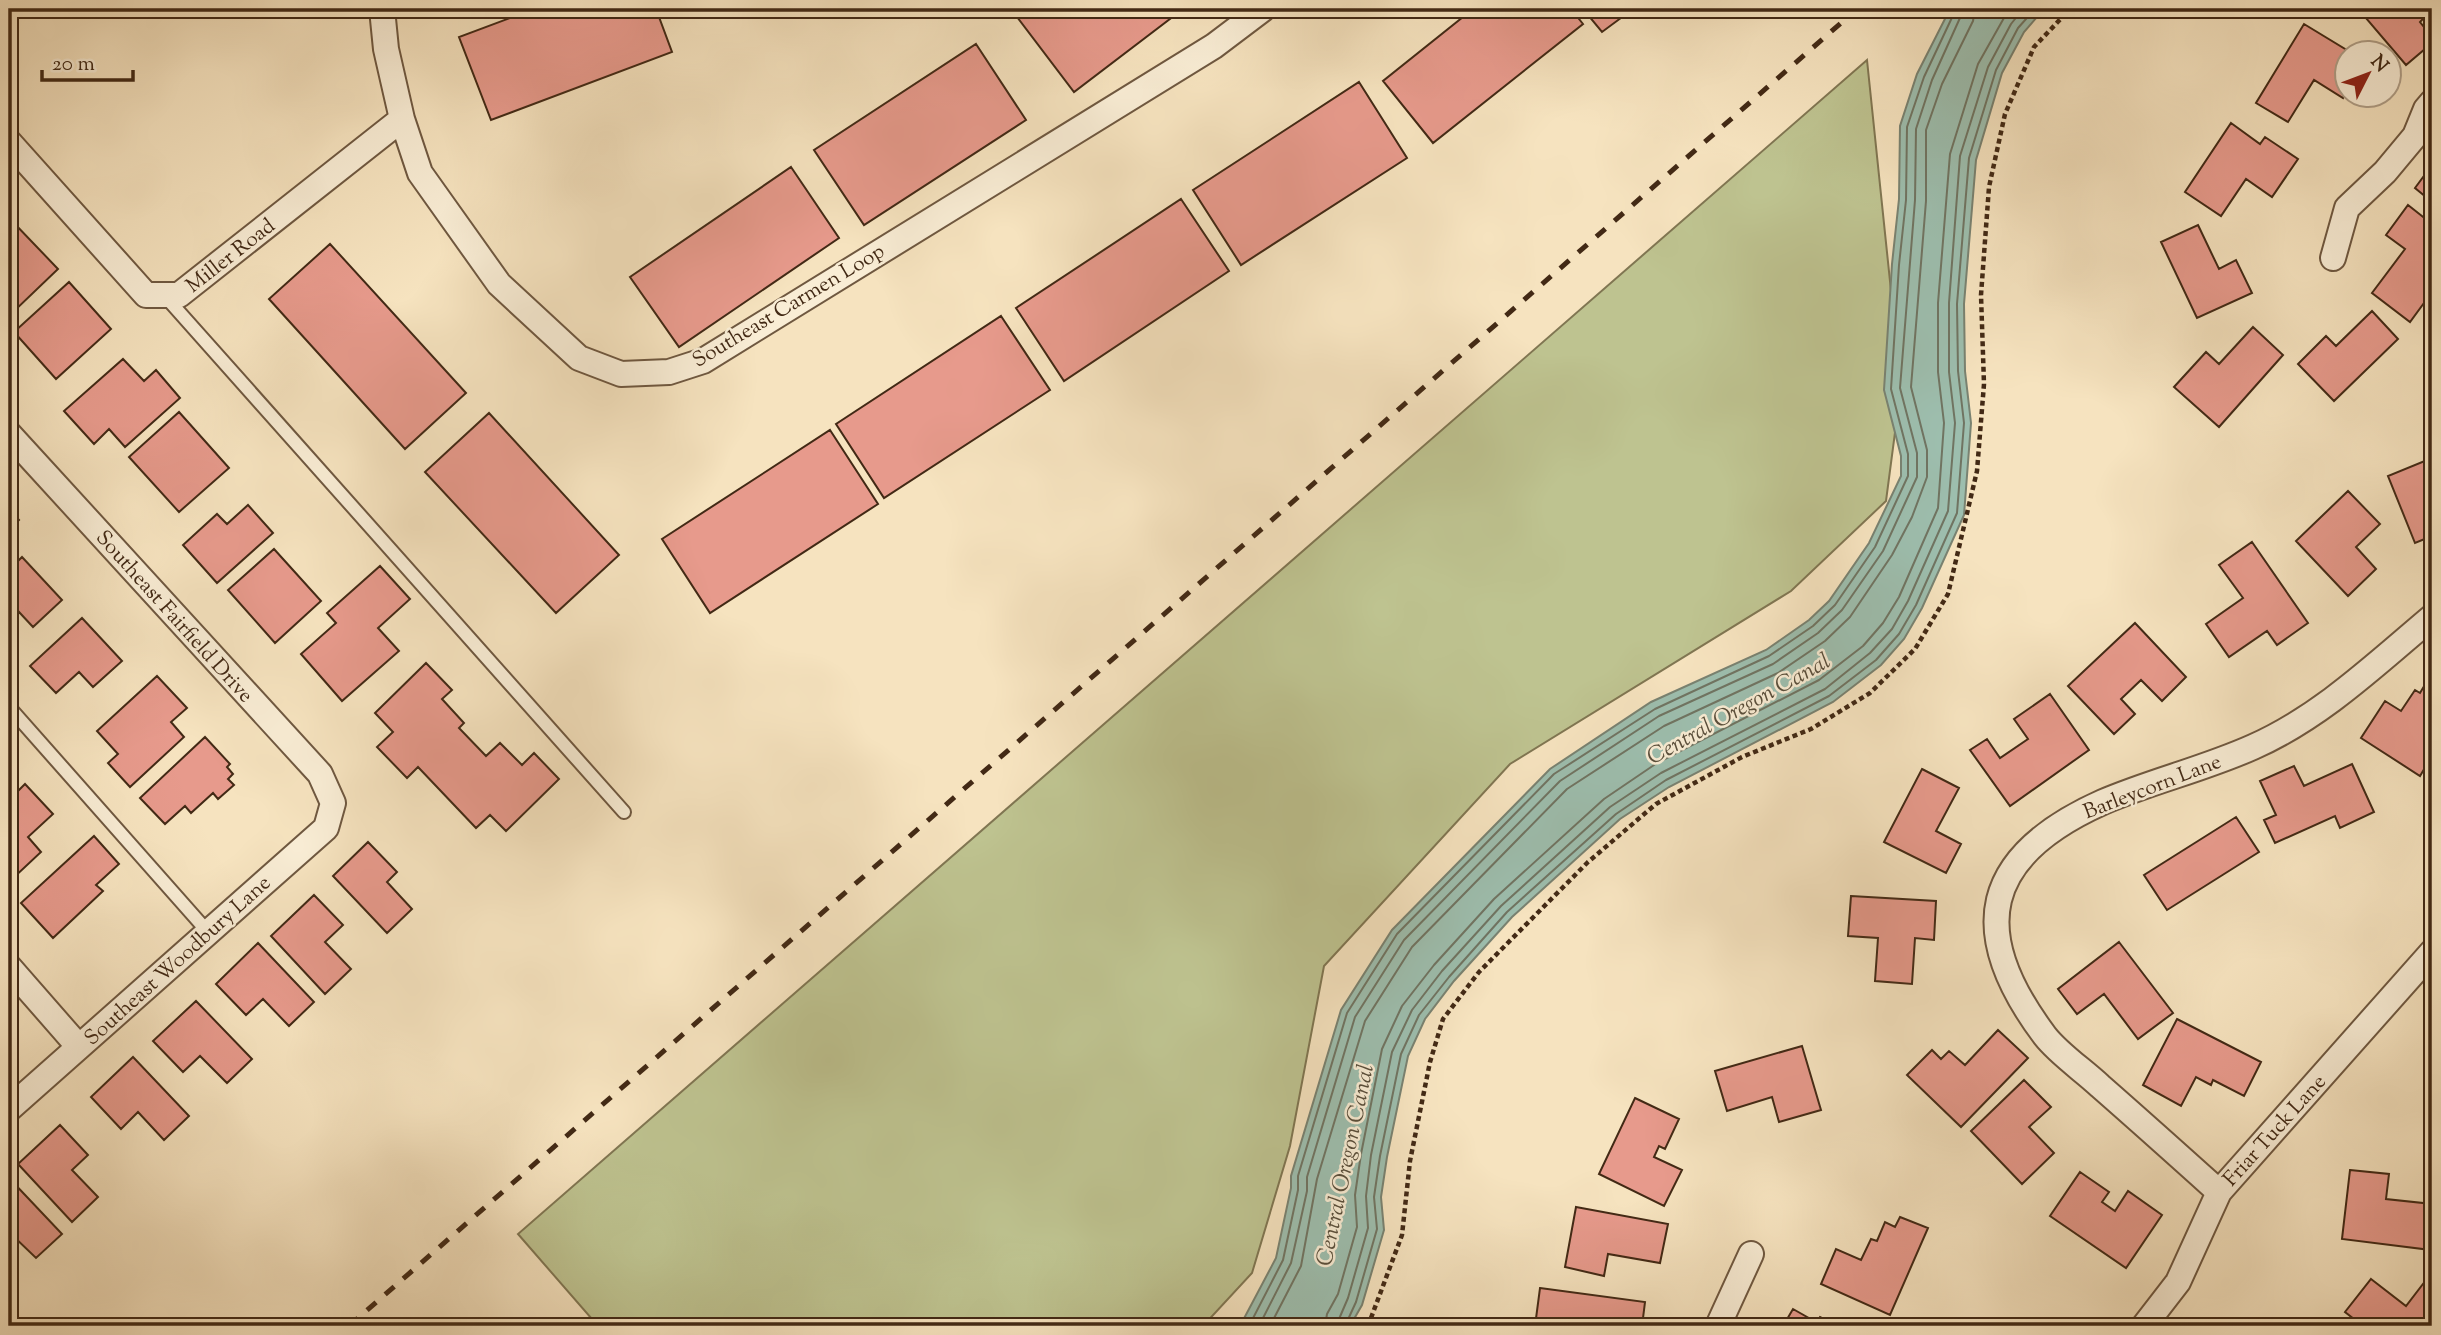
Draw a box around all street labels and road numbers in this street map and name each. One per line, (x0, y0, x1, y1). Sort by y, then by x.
street label: Miller Road (180, 212, 282, 301)
street label: Southeast Carmen Loop (687, 237, 891, 376)
street label: Southeast Fairfield Drive (88, 524, 259, 710)
street label: Barleycorn Lane (2079, 748, 2226, 828)
street label: Southeast Woodbury Lane (78, 869, 278, 1054)
street label: Friar Tuck Lane (2217, 1069, 2334, 1194)

